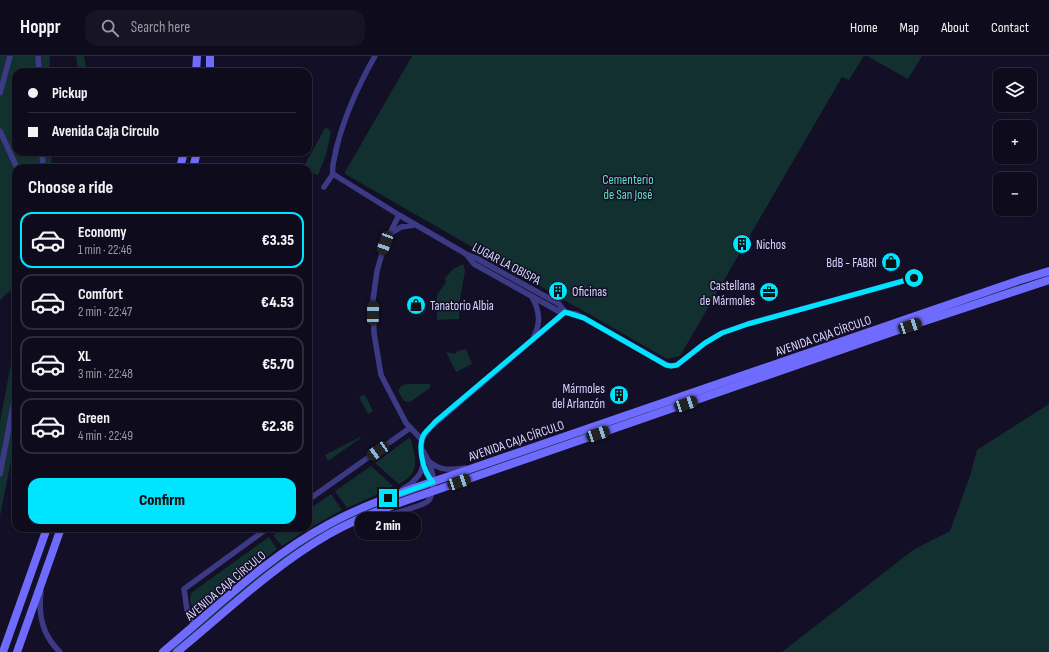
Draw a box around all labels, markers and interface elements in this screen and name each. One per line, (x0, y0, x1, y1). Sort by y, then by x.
search box (85, 10, 365, 46)
text: Hoppr (20, 16, 61, 39)
icon: search (99, 17, 121, 39)
text: Search here (131, 18, 190, 37)
text: Home (850, 19, 878, 36)
text: Map (900, 19, 919, 36)
text: About (941, 19, 969, 36)
text: Contact (991, 19, 1029, 36)
map controls (993, 68, 1037, 216)
button: layers (993, 68, 1037, 112)
text: Pickup (52, 84, 88, 103)
button: + (993, 120, 1037, 164)
text: Avenida Caja Círculo (52, 122, 159, 141)
park label: Cementerio de San José (602, 172, 654, 203)
button: − (993, 172, 1037, 216)
text: Choose a ride (28, 177, 113, 198)
icon: car (30, 222, 66, 258)
text: Economy (78, 223, 127, 242)
car (375, 230, 395, 256)
text: €3.35 (262, 231, 294, 250)
building icon: Nichos (731, 233, 753, 255)
place label: Nichos (756, 237, 786, 253)
street label: LUGAR LA OBISPA (470, 239, 544, 289)
text: 1 min · 22:46 (78, 242, 132, 258)
shop icon: BdB - FABRI (880, 251, 902, 273)
place label: BdB - FABRI (826, 255, 877, 271)
route start (905, 269, 923, 287)
place label: Castellana de Mármoles (700, 278, 755, 309)
building icon: Oficinas (547, 280, 569, 302)
office icon: Castellana de Mármoles (758, 281, 780, 303)
icon: car (30, 284, 66, 320)
place label: Oficinas (572, 284, 607, 300)
text: Comfort (78, 285, 123, 304)
text: €4.53 (261, 293, 294, 312)
shop icon: Tanatorio Albia (405, 294, 427, 316)
place label: Tanatorio Albia (430, 298, 494, 314)
car (367, 301, 379, 325)
text: 2 min · 22:47 (78, 304, 132, 320)
street label: AVENIDA CAJA CÍRCULO (772, 312, 873, 360)
car (897, 317, 923, 335)
icon: car (30, 346, 66, 382)
text: XL (78, 347, 91, 366)
text: €5.70 (262, 355, 294, 374)
text: 3 min · 22:48 (78, 366, 133, 382)
place label: Mármoles del Arlanzón (552, 381, 605, 412)
building icon: Mármoles del Arlanzón (608, 384, 630, 406)
car (673, 394, 699, 414)
icon: car (30, 408, 66, 444)
text: Green (78, 409, 110, 428)
text: €2.36 (261, 417, 294, 436)
street label: AVENIDA CAJA CÍRCULO (465, 417, 566, 465)
car (585, 424, 611, 444)
text: 4 min · 22:49 (78, 428, 133, 444)
car (365, 439, 391, 463)
car (446, 472, 472, 492)
button: Confirm (28, 478, 296, 524)
route end (379, 489, 397, 507)
callout: 2 min (355, 512, 421, 540)
text: 2 min (375, 518, 401, 534)
street label: AVENIDA CAJA CÍRCULO (181, 547, 269, 625)

